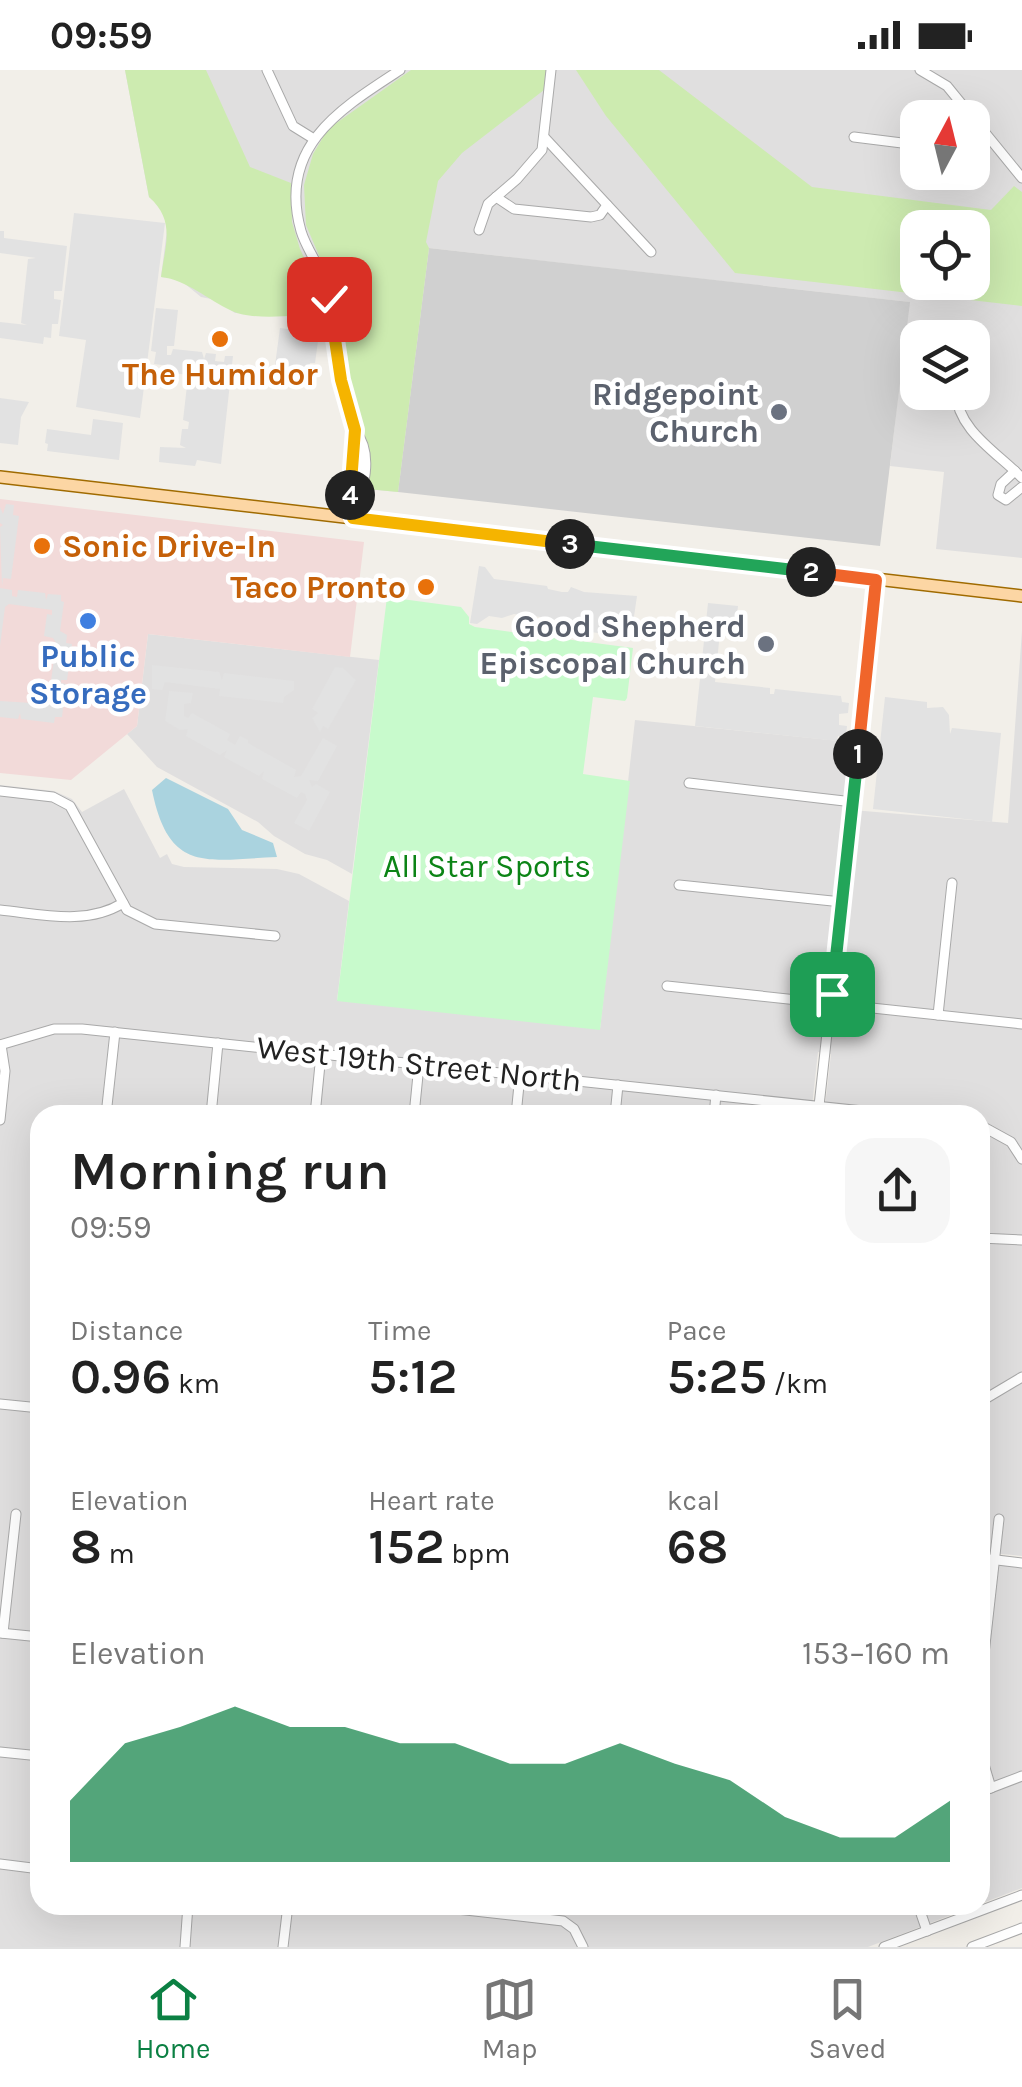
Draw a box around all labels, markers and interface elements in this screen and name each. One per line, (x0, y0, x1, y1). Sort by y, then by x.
text: 09:59 (50, 13, 153, 58)
north arrow (900, 100, 990, 190)
map controls (900, 100, 990, 410)
button: locate (900, 210, 990, 300)
pin (287, 257, 372, 342)
icon: check (302, 272, 357, 327)
button: layers (900, 320, 990, 410)
marker: The Humidor (209, 328, 231, 350)
place label: The Humidor (122, 356, 318, 393)
place label: Ridgepoint Church (592, 376, 759, 450)
marker: Ridgepoint Church (768, 401, 790, 423)
pin: 4 (325, 470, 375, 520)
text: 4 (342, 478, 358, 511)
pin: 3 (545, 519, 595, 569)
text: 3 (561, 527, 579, 560)
place label: Sonic Drive-In (62, 528, 276, 565)
marker: Sonic Drive-In (31, 535, 53, 557)
pin: 2 (786, 547, 836, 597)
text: 2 (803, 555, 819, 588)
place label: Taco Pronto (230, 569, 406, 606)
marker: Taco Pronto (415, 576, 437, 598)
place label: Good Shepherd Episcopal Church (479, 608, 746, 682)
marker: Public Storage (77, 610, 99, 632)
marker: Good Shepherd Episcopal Church (755, 633, 777, 655)
place label: Public Storage (29, 638, 147, 712)
pin: 1 (833, 729, 883, 779)
text: 1 (853, 737, 863, 770)
park label: All Star Sports (383, 848, 591, 885)
pin (790, 952, 875, 1037)
icon: arrive (805, 967, 860, 1022)
street label: West 19th Street North (255, 1029, 583, 1099)
button: share (845, 1138, 950, 1243)
text: Morning run (70, 1139, 390, 1203)
text: 09:59 (70, 1209, 152, 1246)
text: Distance (70, 1314, 183, 1347)
text: Time (368, 1314, 431, 1347)
text: Pace (667, 1314, 726, 1347)
text: 0.96 (70, 1347, 171, 1406)
text: 5:12 (368, 1347, 458, 1406)
text: 5:25 (667, 1347, 767, 1406)
text: km (171, 1367, 220, 1400)
text: /km (767, 1367, 828, 1400)
text: Elevation (70, 1484, 189, 1517)
text: Heart rate (368, 1484, 495, 1517)
text: kcal (667, 1484, 720, 1517)
text: 8 (70, 1517, 102, 1576)
text: 152 (368, 1517, 445, 1576)
text: 68 (667, 1517, 728, 1576)
text: m (102, 1537, 135, 1570)
text: bpm (445, 1537, 510, 1570)
text: Elevation (70, 1635, 205, 1672)
text: 153–160 m (802, 1635, 950, 1672)
tab: Home (136, 1972, 210, 2065)
tab: Map (482, 1972, 537, 2065)
tab: Saved (809, 1972, 886, 2065)

